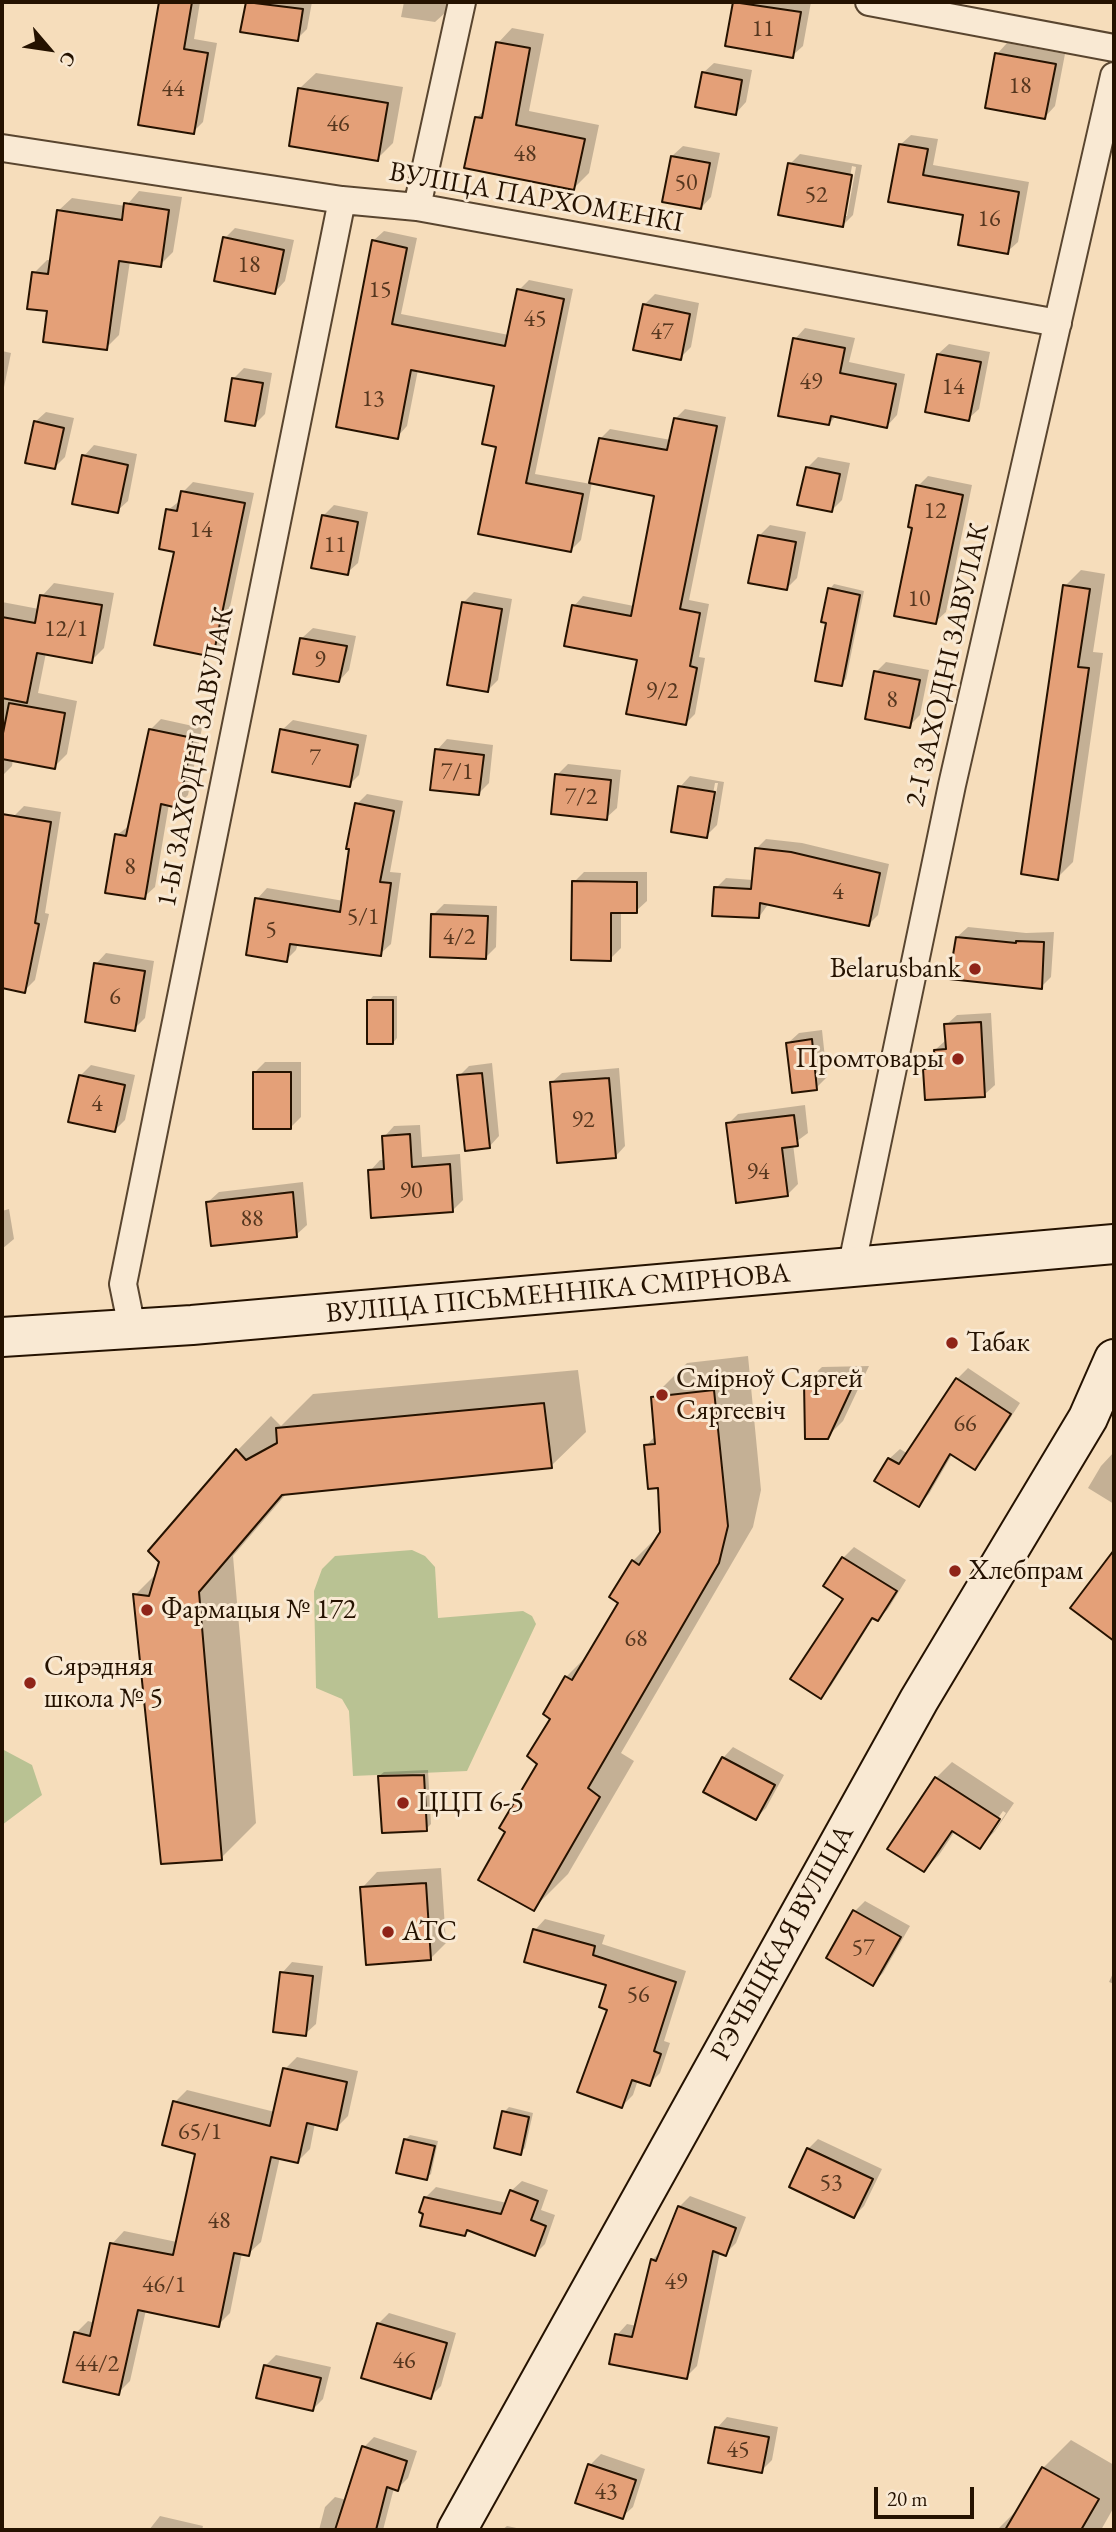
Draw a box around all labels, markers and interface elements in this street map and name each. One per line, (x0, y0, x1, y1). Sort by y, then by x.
north arrow (14, 14, 84, 84)
house number: 11 (751, 15, 775, 43)
text: С (54, 47, 82, 71)
house number: 18 (1008, 72, 1032, 100)
house number: 44 (161, 75, 185, 103)
house number: 46 (326, 110, 350, 138)
house number: 48 (513, 140, 537, 168)
street label: ВУЛІЦА ПАРХОМЕНКІ (386, 156, 686, 240)
house number: 50 (674, 169, 698, 197)
house number: 52 (804, 181, 828, 209)
house number: 16 (977, 205, 1001, 233)
house number: 18 (237, 251, 261, 279)
house number: 15 (368, 276, 392, 304)
house number: 45 (523, 305, 547, 333)
house number: 47 (650, 318, 674, 346)
house number: 49 (799, 368, 823, 396)
house number: 14 (941, 373, 965, 401)
house number: 13 (361, 385, 385, 413)
house number: 12 (923, 497, 947, 525)
house number: 14 (189, 516, 213, 544)
street label: 2-І ЗАХОДНІ ЗАВУЛАК (899, 520, 997, 810)
house number: 11 (323, 531, 347, 559)
house number: 10 (907, 585, 931, 613)
street label: 1-Ы ЗАХОДНІ ЗАВУЛАК (150, 604, 242, 910)
house number: 12/1 (44, 615, 88, 643)
house number: 9 (314, 646, 326, 674)
house number: 9/2 (646, 677, 678, 705)
house number: 8 (886, 686, 898, 714)
house number: 7 (309, 744, 321, 772)
house number: 7/1 (441, 758, 473, 786)
house number: 7/2 (565, 783, 597, 811)
house number: 8 (124, 853, 136, 881)
house number: 4 (832, 878, 844, 906)
house number: 5/1 (347, 903, 379, 931)
house number: 5 (265, 916, 277, 944)
house number: 4/2 (443, 923, 475, 951)
place label: Belarusbank (830, 952, 961, 986)
marker: Belarusbank (967, 961, 983, 977)
house number: 6 (109, 983, 121, 1011)
place label: Промтовары (795, 1042, 944, 1076)
marker: Промтовары (950, 1051, 966, 1067)
house number: 4 (91, 1090, 103, 1118)
house number: 92 (571, 1106, 595, 1134)
house number: 94 (746, 1158, 770, 1186)
house number: 90 (399, 1177, 423, 1205)
house number: 88 (240, 1205, 264, 1233)
street label: ВУЛІЦА ПІСЬМЕННІКА СМІРНОВА (324, 1257, 792, 1331)
place label: Табак (966, 1326, 1030, 1360)
marker: Табак (944, 1335, 960, 1351)
place label: Смірноў Сяргей Сяргеевіч (676, 1362, 863, 1428)
marker: Смірноў Сяргей Сяргеевіч (654, 1387, 670, 1403)
house number: 66 (953, 1410, 977, 1438)
place label: Хлебпрам (969, 1554, 1083, 1588)
marker: Хлебпрам (947, 1563, 963, 1579)
place label: Фармацыя № 172 (161, 1593, 356, 1627)
marker: Фармацыя № 172 (139, 1602, 155, 1618)
house number: 68 (624, 1625, 648, 1653)
place label: Сярэдняя школа № 5 (44, 1650, 163, 1716)
marker: Сярэдняя школа № 5 (22, 1675, 38, 1691)
place label: ЦЦП 6-5 (417, 1786, 524, 1820)
marker: ЦЦП 6-5 (395, 1795, 411, 1811)
street label: РЭЧЫЦКАЯ ВУЛІЦА (704, 1820, 862, 2066)
place label: АТС (402, 1915, 457, 1949)
marker: АТС (380, 1924, 396, 1940)
house number: 57 (851, 1934, 875, 1962)
house number: 56 (626, 1981, 650, 2009)
house number: 65/1 (178, 2118, 222, 2146)
house number: 53 (819, 2169, 843, 2197)
house number: 48 (207, 2207, 231, 2235)
house number: 49 (664, 2268, 688, 2296)
house number: 46/1 (142, 2271, 186, 2299)
house number: 46 (392, 2347, 416, 2375)
house number: 44/2 (75, 2350, 119, 2378)
house number: 45 (726, 2436, 750, 2464)
scale bar (878, 2472, 978, 2516)
house number: 43 (594, 2478, 618, 2506)
text: 20 m (887, 2485, 928, 2512)

